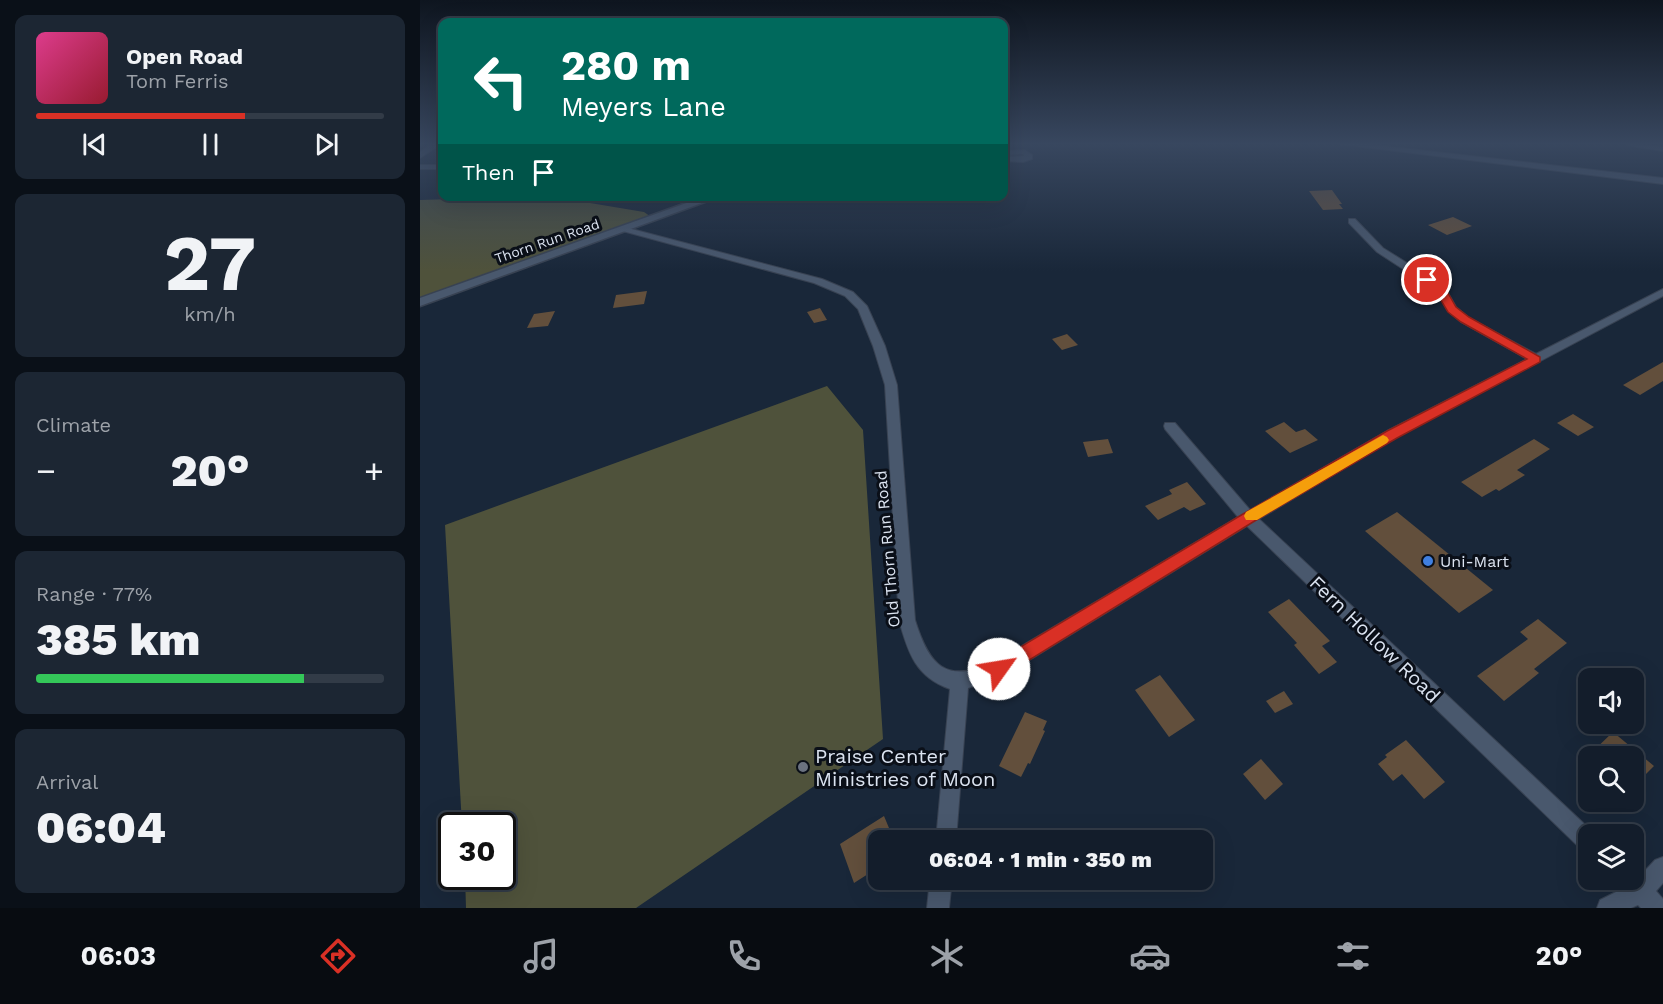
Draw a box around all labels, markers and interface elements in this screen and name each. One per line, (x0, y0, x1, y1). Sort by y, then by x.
text: 280 m (561, 41, 691, 90)
icon: left (462, 42, 540, 120)
text: Open Road (126, 44, 243, 69)
text: Tom Ferris (126, 69, 229, 93)
text: Meyers Lane (561, 91, 726, 123)
icon: previous (78, 128, 111, 161)
icon: pause (194, 128, 227, 161)
icon: next (310, 128, 343, 161)
icon: arrive (527, 156, 560, 189)
text: Then (462, 160, 515, 185)
street label: Thorn Run Road (492, 216, 602, 266)
text: 27 (164, 217, 256, 309)
pin (1401, 254, 1452, 305)
icon: arrive (1410, 263, 1443, 296)
text: km/h (184, 302, 236, 326)
text: Climate (36, 413, 111, 437)
text: 20° (170, 444, 250, 497)
text: − (36, 451, 56, 490)
text: + (364, 451, 384, 490)
street label: Old Thorn Run Road (871, 470, 904, 628)
place label: Uni-Mart (1440, 552, 1509, 571)
marker: Uni-Mart (1421, 554, 1435, 568)
street label: Fern Hollow Road (1305, 570, 1445, 708)
text: Range · 77% (36, 582, 152, 606)
text: 385 km (36, 613, 201, 666)
position arrow (967, 637, 1031, 701)
map controls (1578, 668, 1644, 890)
button: sound (1578, 668, 1644, 734)
place label: Praise Center Ministries of Moon (815, 744, 995, 791)
button: search (1578, 746, 1644, 812)
marker: Praise Center Ministries of Moon (796, 760, 810, 774)
text: Arrival (36, 770, 98, 794)
text: 06:04 (36, 801, 166, 854)
speed limit sign: 30 (438, 812, 516, 890)
button: layers (1578, 824, 1644, 890)
text: 06:04 · 1 min · 350 m (929, 847, 1152, 872)
icon: directions (317, 935, 359, 977)
icon: music (520, 935, 562, 977)
icon: phone (723, 935, 765, 977)
icon: climate (926, 935, 968, 977)
icon: car (1129, 935, 1171, 977)
icon: filters (1332, 935, 1374, 977)
text: 06:03 (81, 940, 156, 972)
text: 20° (1536, 940, 1582, 972)

